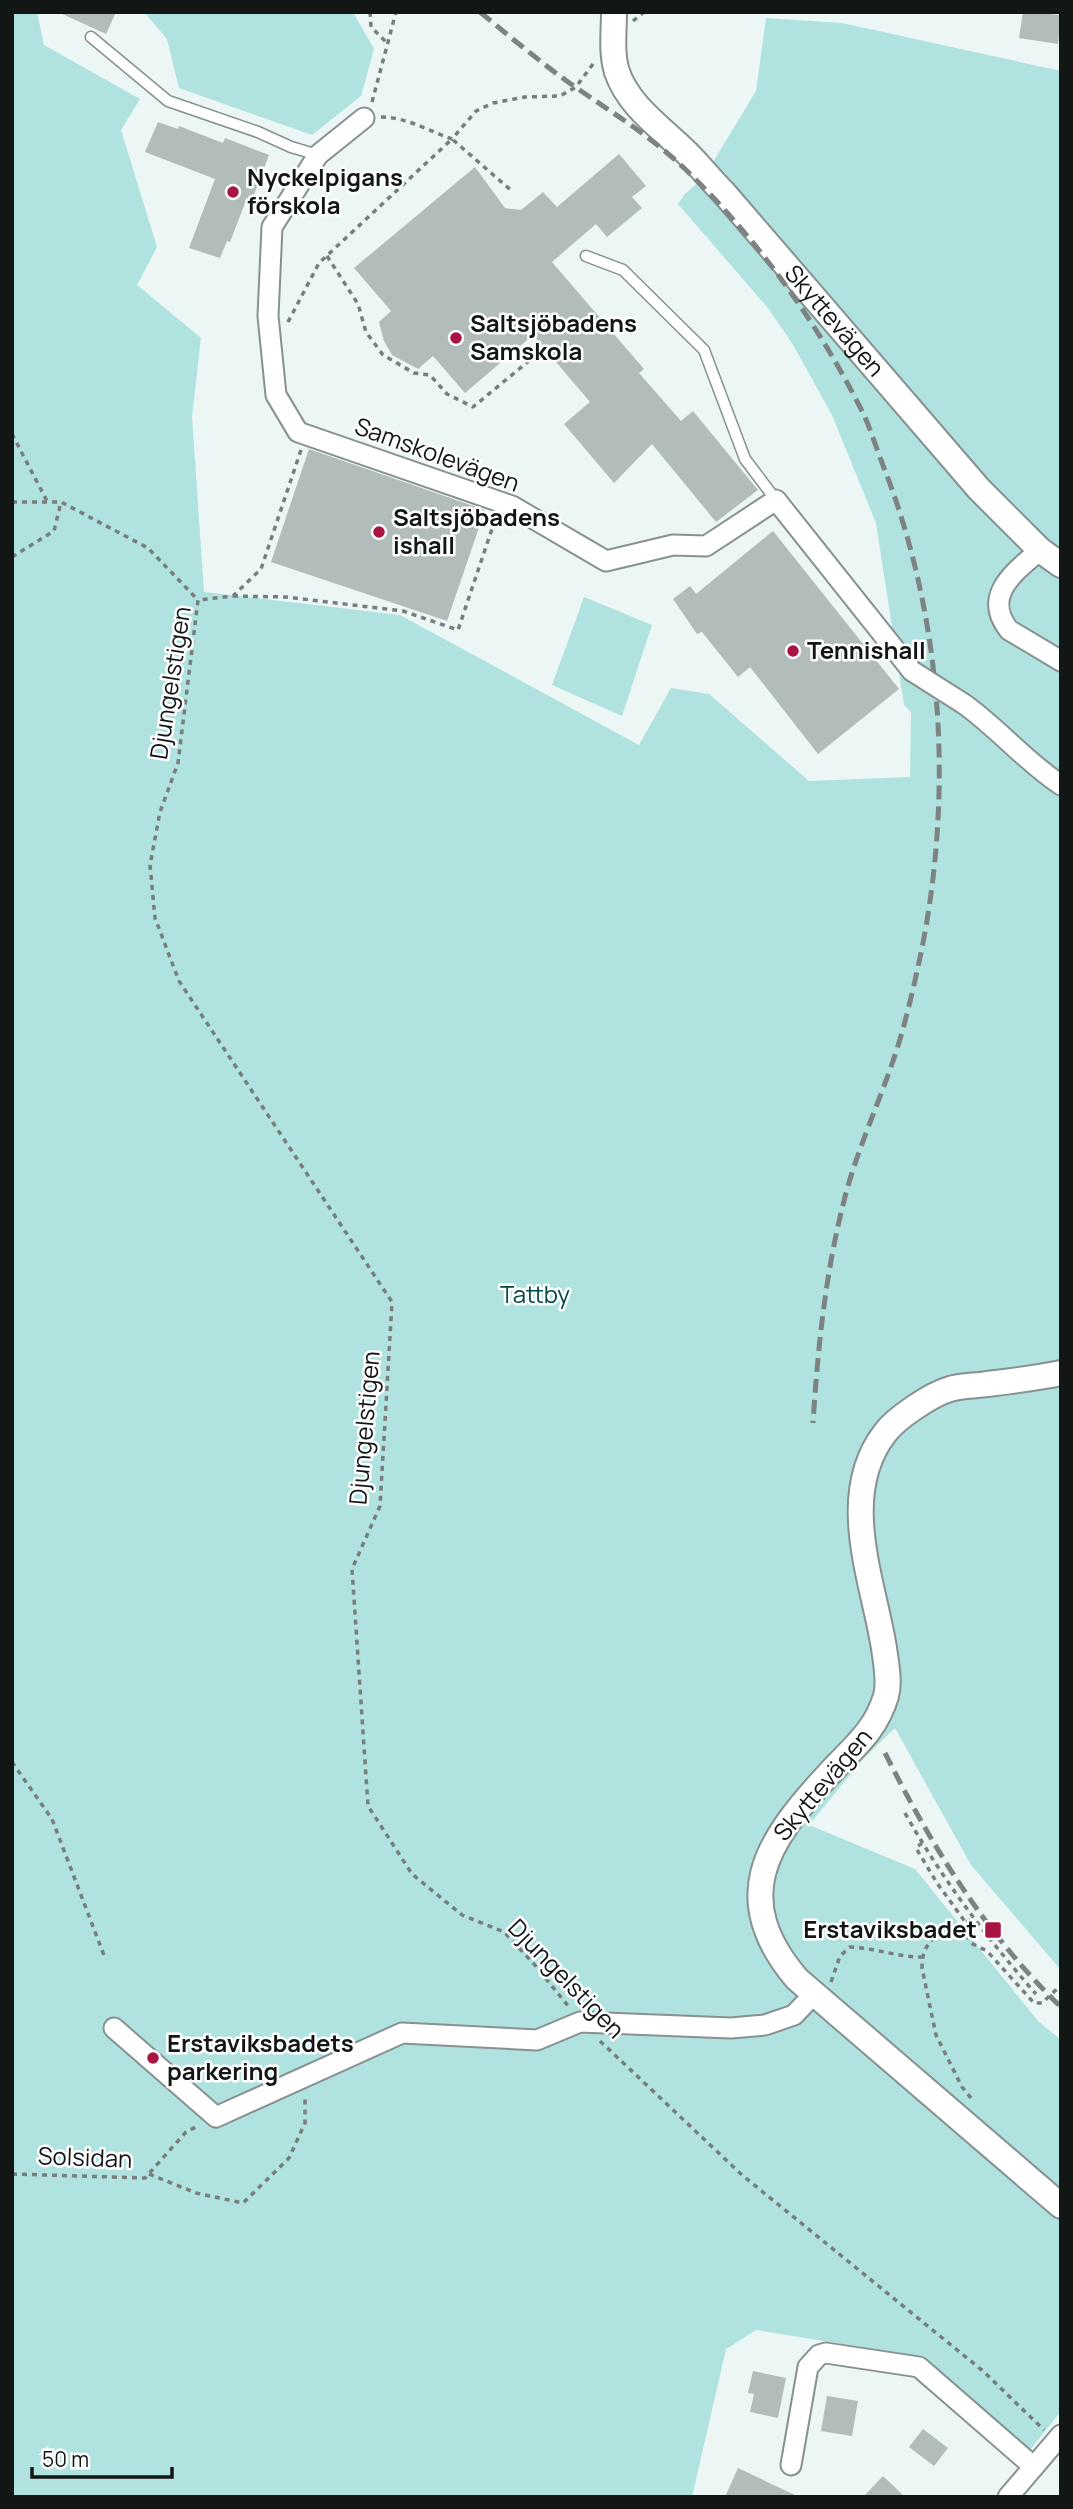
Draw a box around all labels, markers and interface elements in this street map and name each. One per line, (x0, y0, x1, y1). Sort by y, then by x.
place label: Nyckelpigans förskola (247, 160, 403, 221)
marker: Nyckelpigans förskola (225, 184, 241, 200)
street label: Skyttevägen (778, 257, 893, 383)
place label: Saltsjöbadens Samskola (470, 306, 637, 367)
marker: Saltsjöbadens Samskola (448, 330, 464, 346)
street label: Samskolevägen (351, 408, 524, 499)
place label: Saltsjöbadens ishall (393, 500, 560, 561)
marker: Saltsjöbadens ishall (371, 524, 387, 540)
street label: Djungelstigen (141, 604, 198, 762)
place label: Tennishall (807, 633, 926, 666)
marker: Tennishall (785, 643, 801, 659)
park label: Tattby (500, 1277, 570, 1310)
street label: Djungelstigen (340, 1350, 387, 1506)
street label: Skyttevägen (765, 1721, 879, 1847)
street label: Djungelstigen (502, 1911, 633, 2045)
place label: Erstaviksbadet (803, 1912, 977, 1945)
marker: Erstaviksbadet (983, 1920, 1003, 1940)
place label: Erstaviksbadets parkering (167, 2026, 354, 2087)
marker: Erstaviksbadets parkering (145, 2050, 161, 2066)
street label: Solsidan (37, 2138, 133, 2175)
scale bar (32, 2436, 172, 2480)
text: 50 m (42, 2445, 89, 2473)

